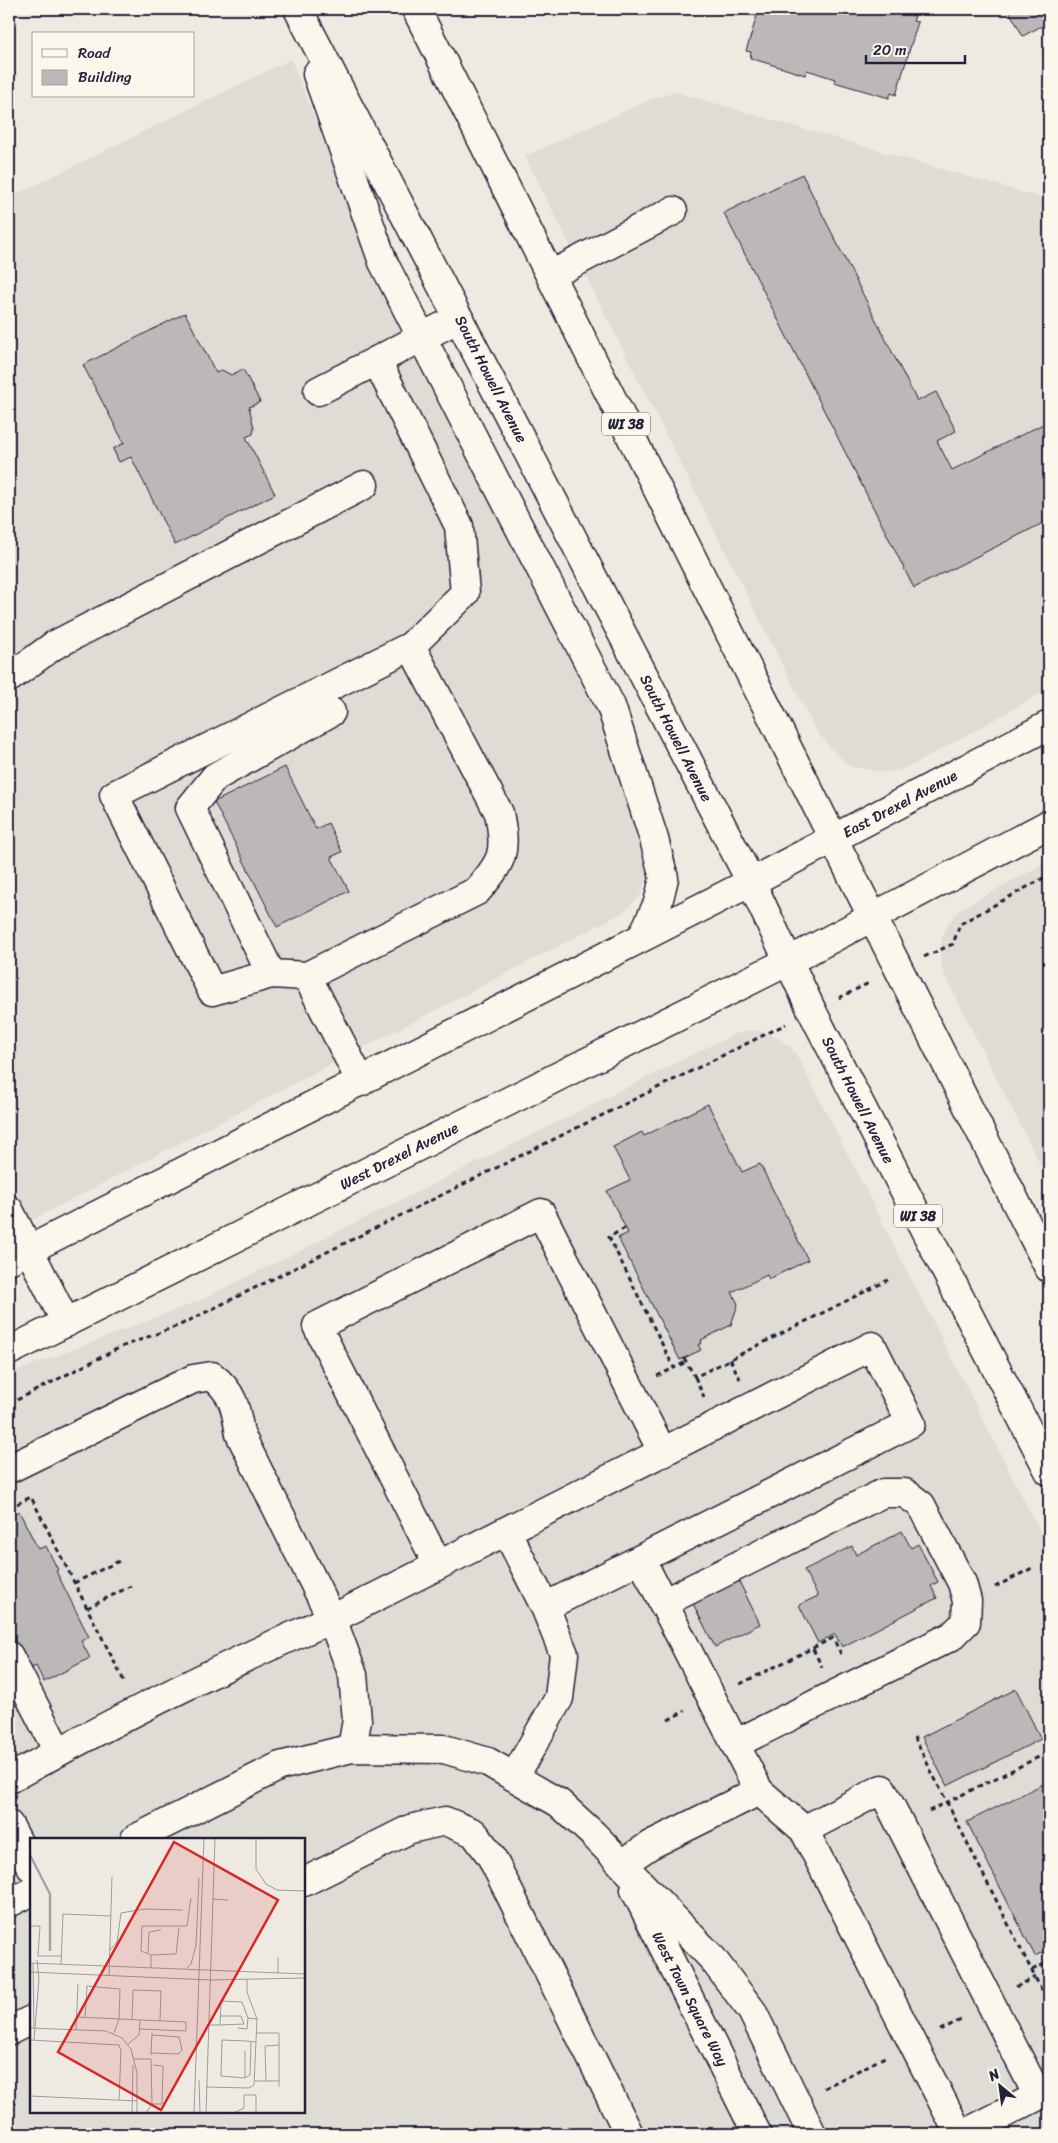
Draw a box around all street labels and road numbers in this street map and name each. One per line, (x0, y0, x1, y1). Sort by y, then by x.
street label: South Howell Avenue (448, 311, 535, 448)
road number: WI 38 (602, 412, 650, 436)
street label: South Howell Avenue (633, 670, 720, 807)
street label: East Drexel Avenue (838, 763, 962, 845)
street label: South Howell Avenue (815, 1032, 902, 1169)
street label: West Drexel Avenue (335, 1115, 463, 1197)
road number: WI 38 (894, 1204, 942, 1228)
street label: West Town Square Way (645, 1927, 735, 2071)

